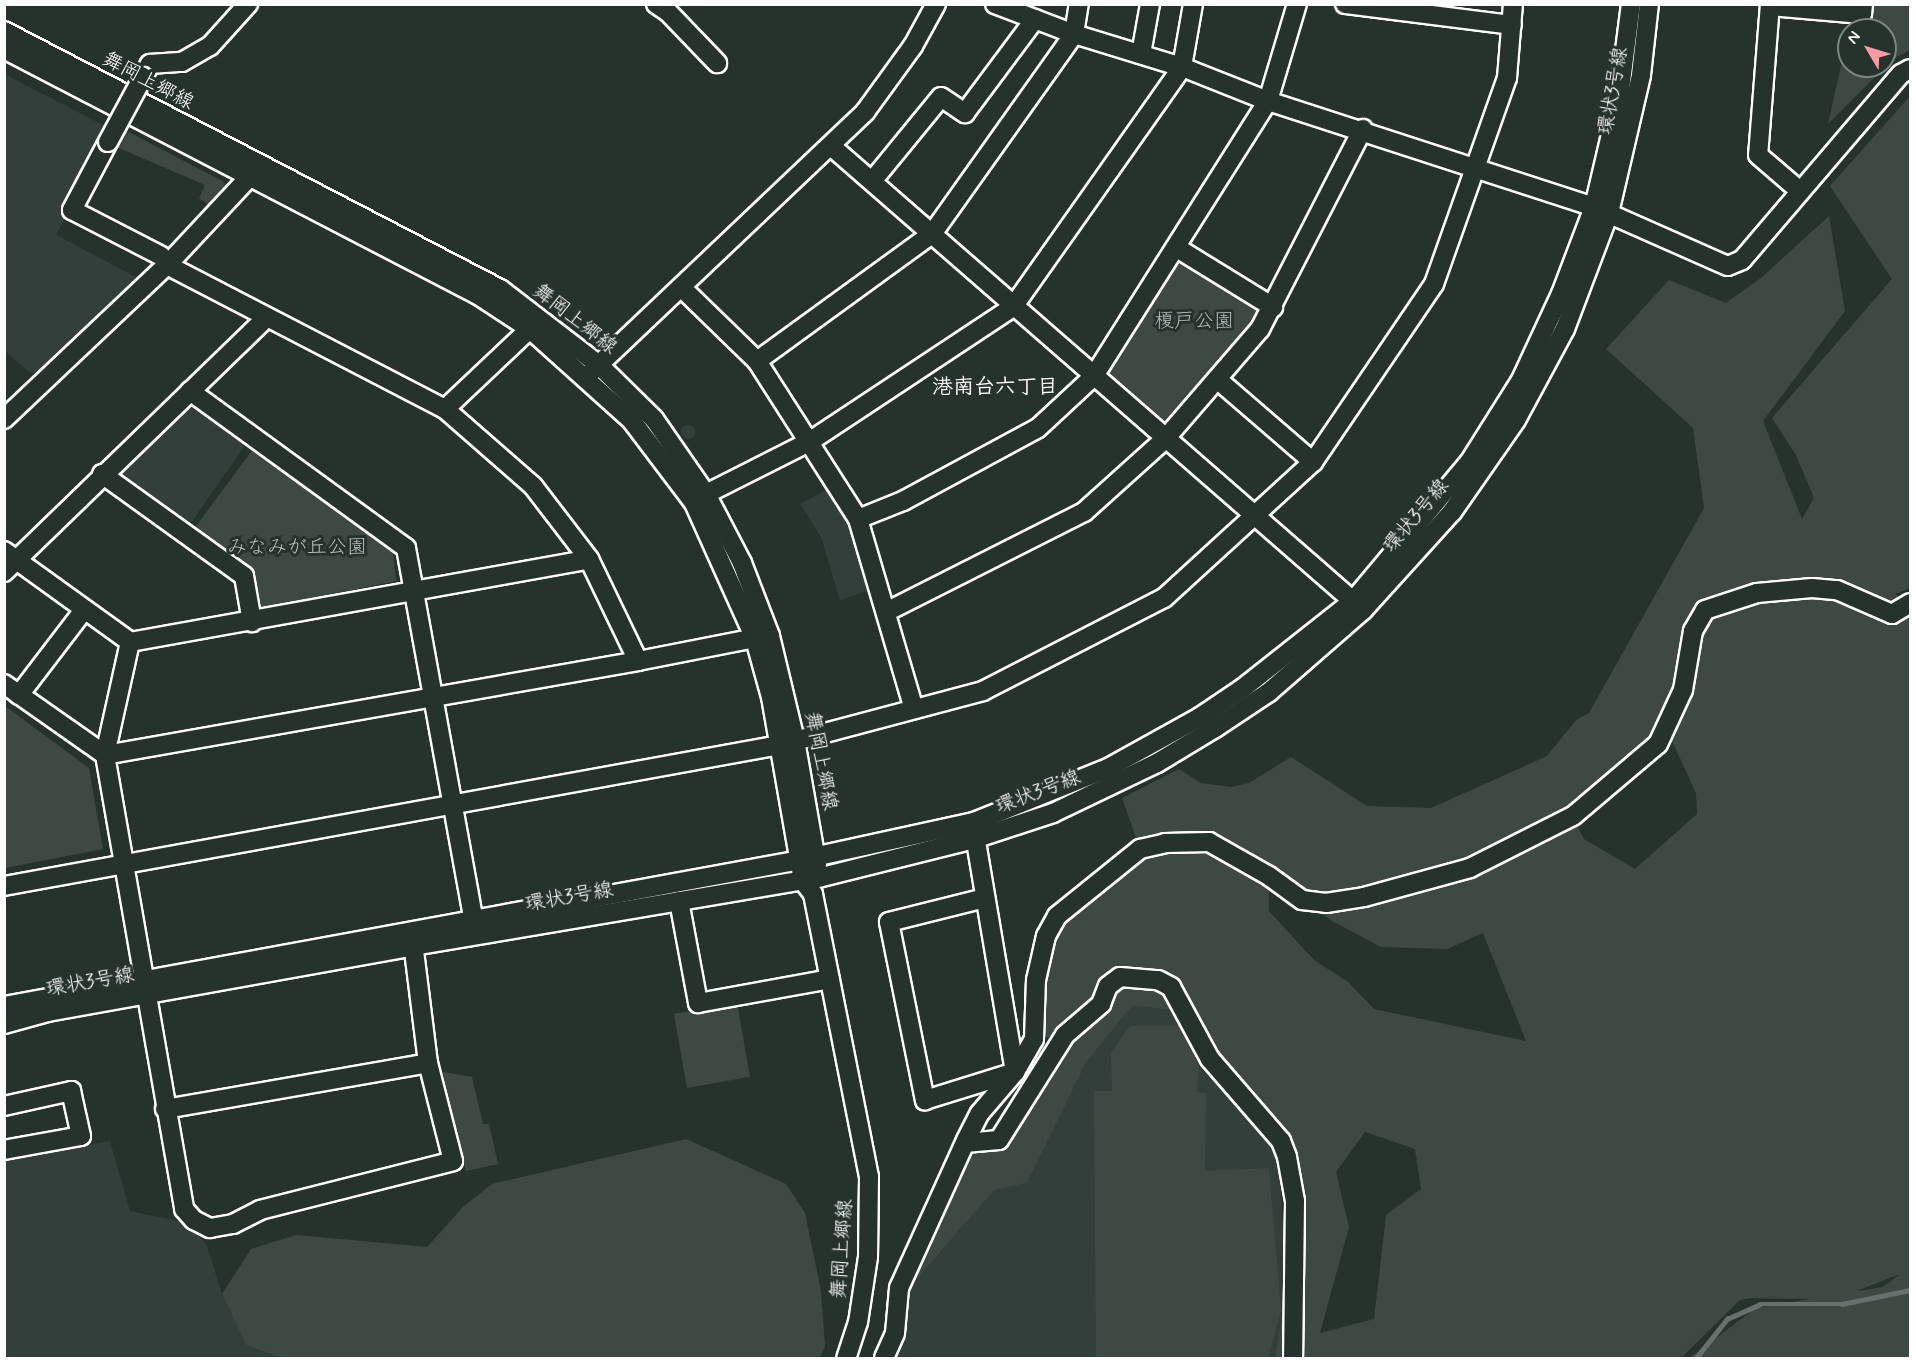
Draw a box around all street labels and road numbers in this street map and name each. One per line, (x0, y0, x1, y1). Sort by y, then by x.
street label: 環状3号線 (1593, 45, 1633, 137)
street label: 舞岡上郷線 (98, 47, 198, 115)
street label: 舞岡上郷線 (528, 279, 622, 359)
street label: 環状3号線 (1378, 474, 1454, 558)
street label: 舞岡上郷線 (800, 710, 842, 812)
street label: 環状3号線 (992, 765, 1084, 819)
street label: 環状3号線 (523, 877, 615, 917)
street label: 環状3号線 (44, 962, 136, 1002)
street label: 舞岡上郷線 (827, 1198, 857, 1300)

